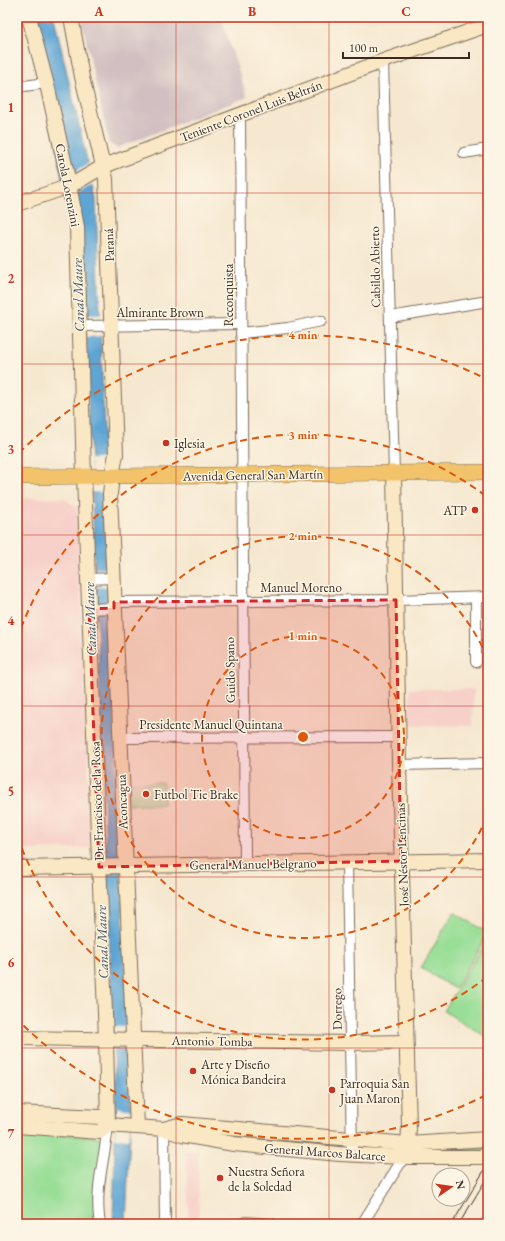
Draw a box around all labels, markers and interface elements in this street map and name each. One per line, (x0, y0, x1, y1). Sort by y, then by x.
text: A (93, 3, 104, 20)
text: B (248, 3, 256, 20)
text: C (401, 3, 411, 20)
scale bar (343, 34, 469, 60)
text: 100 m (349, 40, 379, 56)
street label: Teniente Coronel Luis Beltrán (177, 76, 325, 146)
text: 1 (8, 99, 15, 116)
street label: Carola Lorenzini (52, 142, 84, 228)
street label: Cabildo Abierto (366, 226, 384, 308)
street label: Paraná (100, 227, 118, 262)
water label: Canal Maure (68, 258, 88, 332)
street label: Reconquista (220, 263, 237, 326)
text: 2 (8, 270, 15, 287)
street label: Almirante Brown (115, 304, 204, 321)
text: 4 min (288, 327, 318, 343)
text: 3 min (288, 427, 318, 443)
place label: Iglesia (174, 435, 206, 452)
marker: Iglesia (161, 438, 171, 448)
text: 3 (8, 441, 15, 458)
street label: Avenida General San Martín (182, 465, 324, 485)
place label: ATP (442, 502, 467, 519)
marker: ATP (470, 505, 480, 515)
text: 2 min (288, 528, 318, 544)
street label: Manuel Moreno (260, 579, 342, 596)
water label: Canal Maure (80, 582, 100, 656)
text: 4 (8, 612, 15, 629)
text: 1 min (288, 628, 318, 644)
street label: Guido Spano (221, 637, 239, 703)
street label: Presidente Manuel Quintana (139, 716, 284, 733)
centre of rings (296, 730, 310, 744)
street label: Dr. Francisco de la Rosa (86, 740, 108, 861)
street label: Aconcagua (113, 773, 131, 831)
text: 5 (8, 783, 14, 800)
place label: Futbol Tie Brake (154, 786, 238, 803)
marker: Futbol Tie Brake (141, 789, 151, 799)
street label: José Néstor Lencinas (392, 803, 412, 908)
street label: General Manuel Belgrano (189, 854, 317, 874)
water label: Canal Maure (92, 905, 112, 979)
text: 6 (8, 954, 15, 971)
street label: Dorrego (328, 988, 346, 1030)
street label: Antonio Tomba (170, 1032, 253, 1050)
place label: Arte y Diseño Mónica Bandeira (200, 1056, 287, 1088)
marker: Arte y Diseño Mónica Bandeira (188, 1066, 198, 1076)
place label: Parroquia San Juan Maron (339, 1075, 410, 1107)
marker: Parroquia San Juan Maron (327, 1085, 337, 1095)
text: 7 (8, 1125, 15, 1142)
street label: General Marcos Balcarce (264, 1139, 386, 1165)
place label: Nuestra Señora de la Soledad (228, 1163, 305, 1195)
north arrow (431, 1167, 471, 1207)
marker: Nuestra Señora de la Soledad (215, 1173, 225, 1183)
text: N (453, 1179, 469, 1191)

